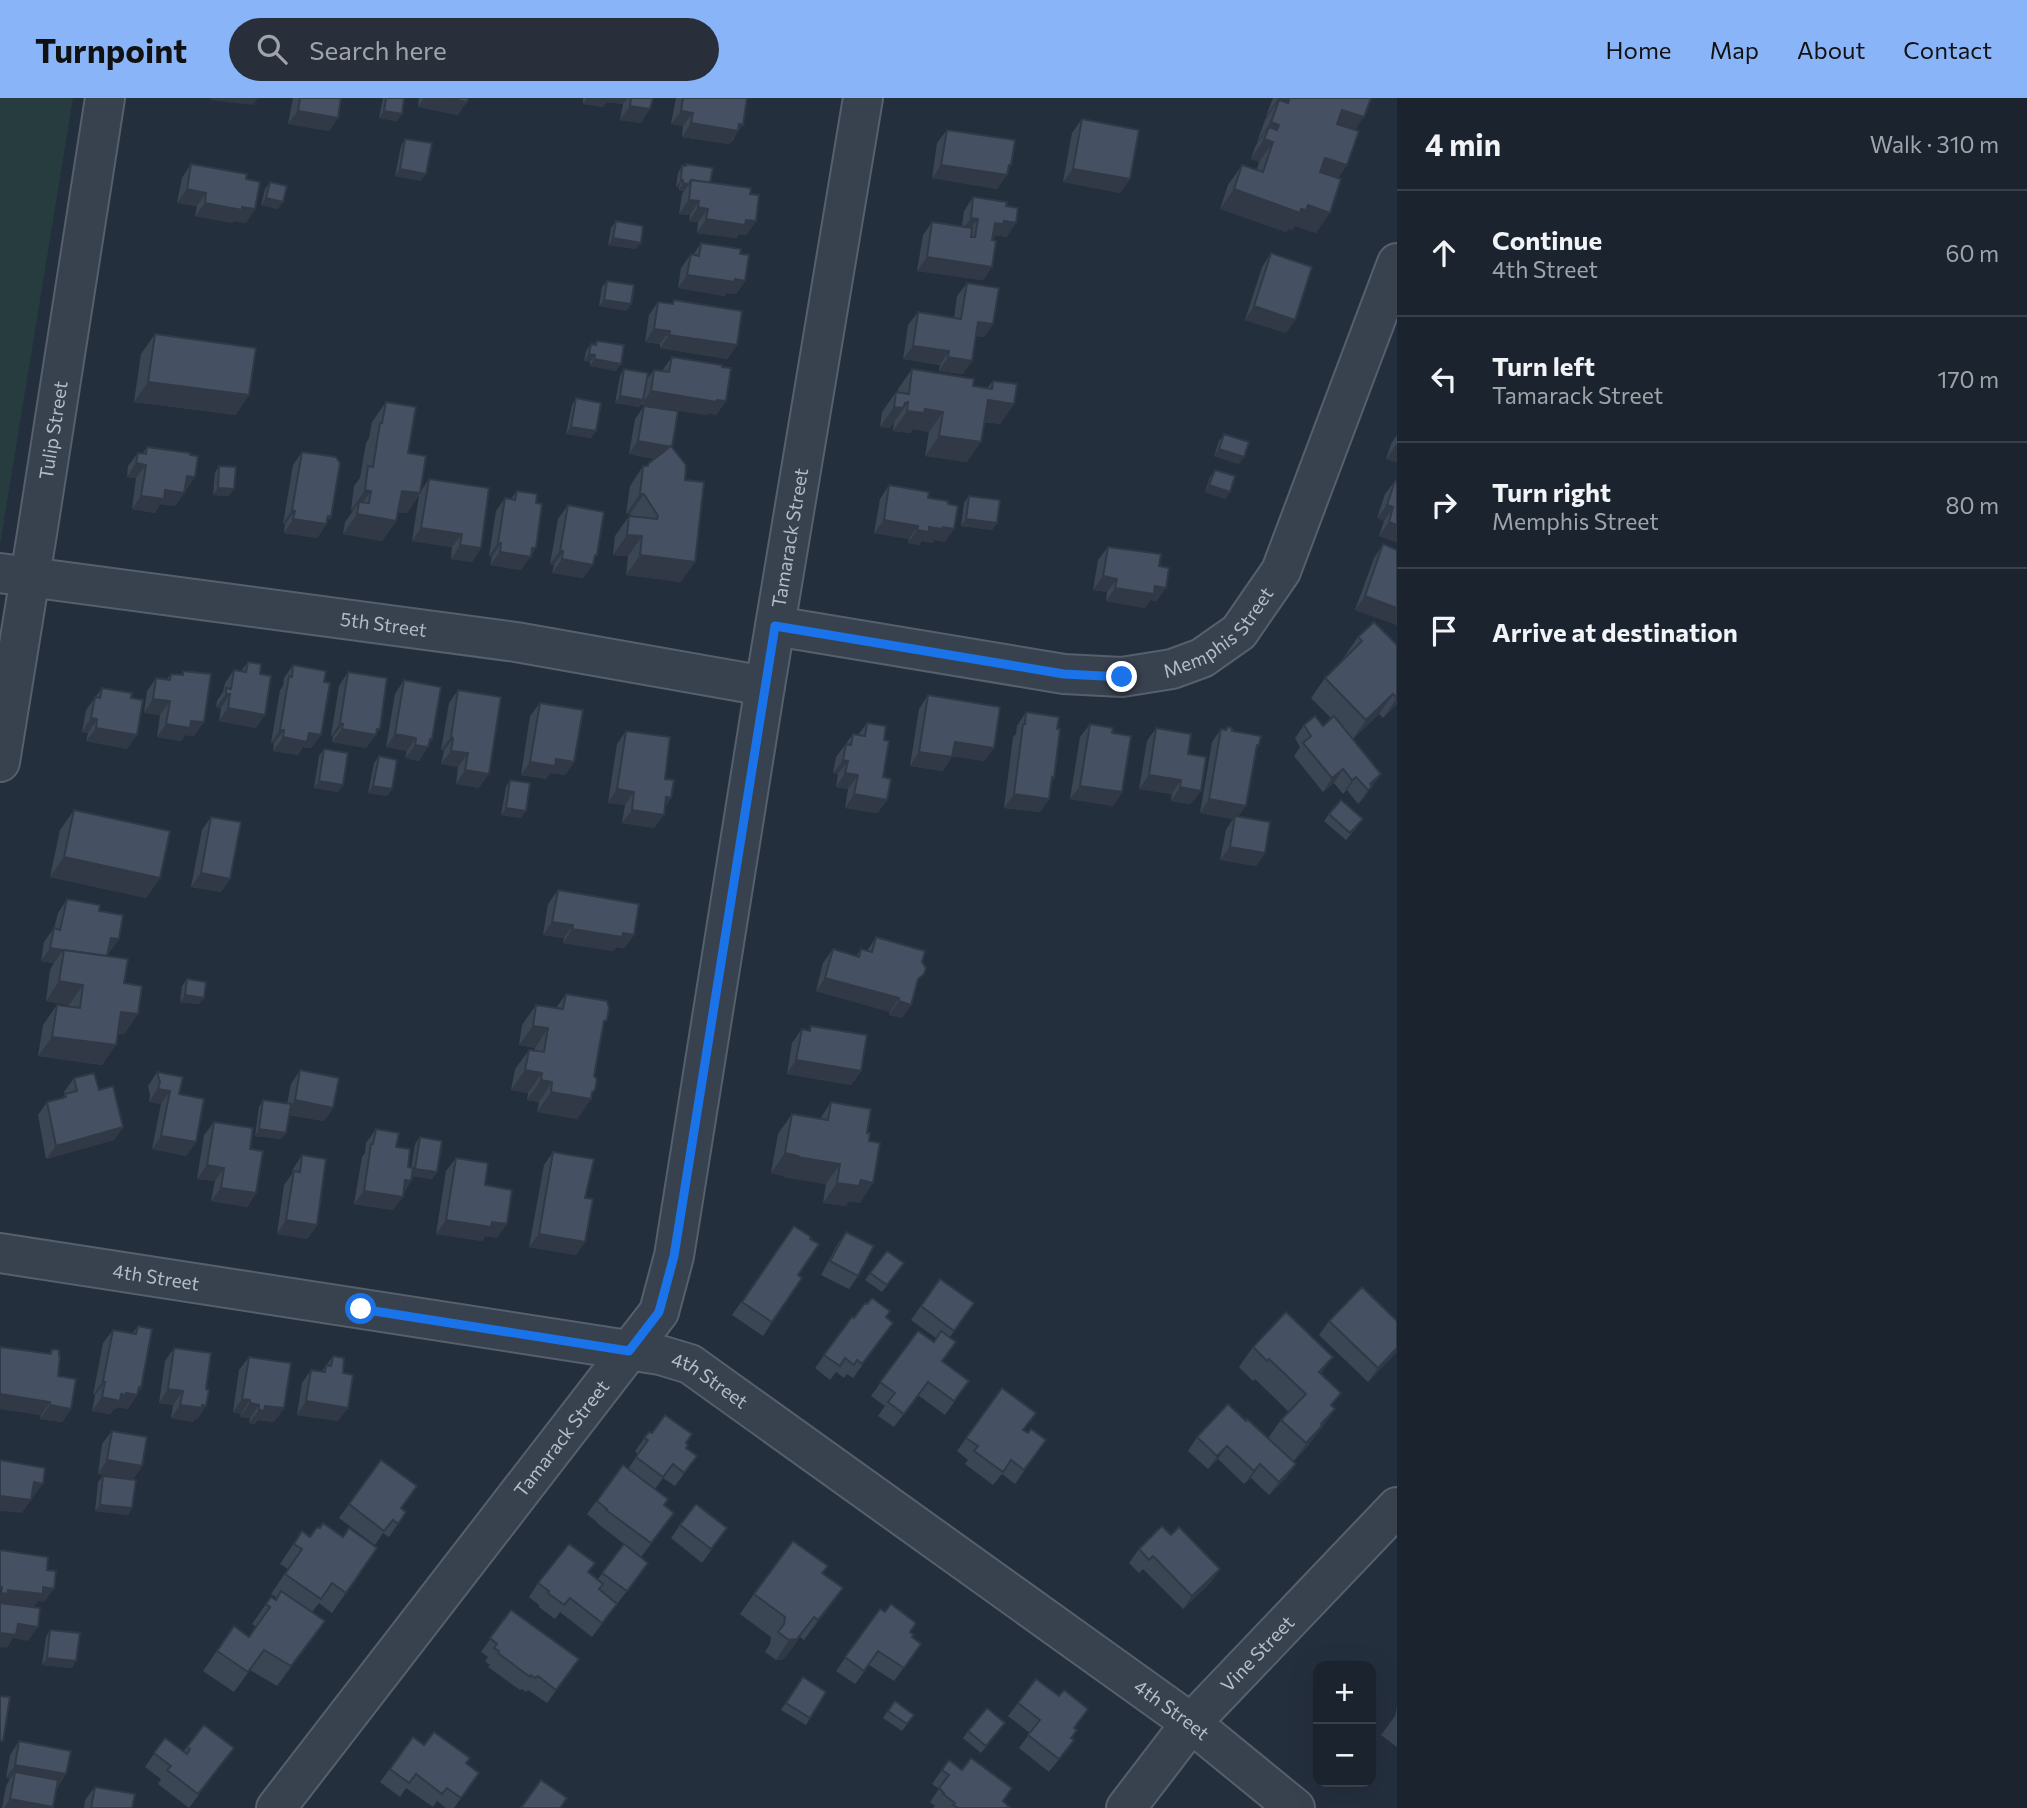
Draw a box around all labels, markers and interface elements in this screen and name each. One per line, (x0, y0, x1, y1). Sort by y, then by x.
search box (229, 18, 719, 81)
text: Turnpoint (35, 29, 187, 70)
icon: search (253, 30, 291, 68)
text: Search here (309, 34, 447, 65)
text: Home (1606, 35, 1672, 64)
text: Map (1710, 35, 1759, 64)
text: About (1797, 35, 1865, 64)
text: Contact (1903, 35, 1992, 64)
text: 4 min (1425, 125, 1501, 162)
text: Walk · 310 m (1870, 130, 1999, 158)
text: Continue (1492, 224, 1602, 255)
icon: ahead (1425, 234, 1463, 272)
text: 60 m (1946, 239, 1999, 267)
text: 4th Street (1492, 255, 1598, 283)
text: Turn left (1492, 350, 1595, 381)
icon: left (1425, 360, 1463, 398)
text: 170 m (1938, 365, 1999, 393)
street label: Tulip Street (34, 379, 72, 481)
text: Tamarack Street (1492, 381, 1663, 409)
street label: Tamarack Street (766, 466, 812, 609)
text: Turn right (1492, 476, 1611, 507)
icon: right (1425, 486, 1463, 524)
text: 80 m (1946, 491, 1999, 519)
text: Memphis Street (1492, 507, 1659, 535)
street label: Memphis Street (1160, 582, 1278, 682)
street label: 5th Street (339, 607, 428, 641)
icon: arrive (1425, 612, 1463, 650)
text: Arrive at destination (1492, 616, 1738, 647)
route end (1106, 661, 1137, 692)
street label: 4th Street (111, 1259, 201, 1295)
route start (345, 1293, 376, 1324)
street label: 4th Street (669, 1347, 753, 1413)
street label: Tamarack Street (509, 1375, 613, 1501)
street label: Vine Street (1215, 1610, 1299, 1696)
map controls (1313, 1661, 1376, 1787)
button: + (1313, 1661, 1376, 1724)
street label: 4th Street (1130, 1674, 1214, 1744)
button: − (1313, 1724, 1376, 1787)

